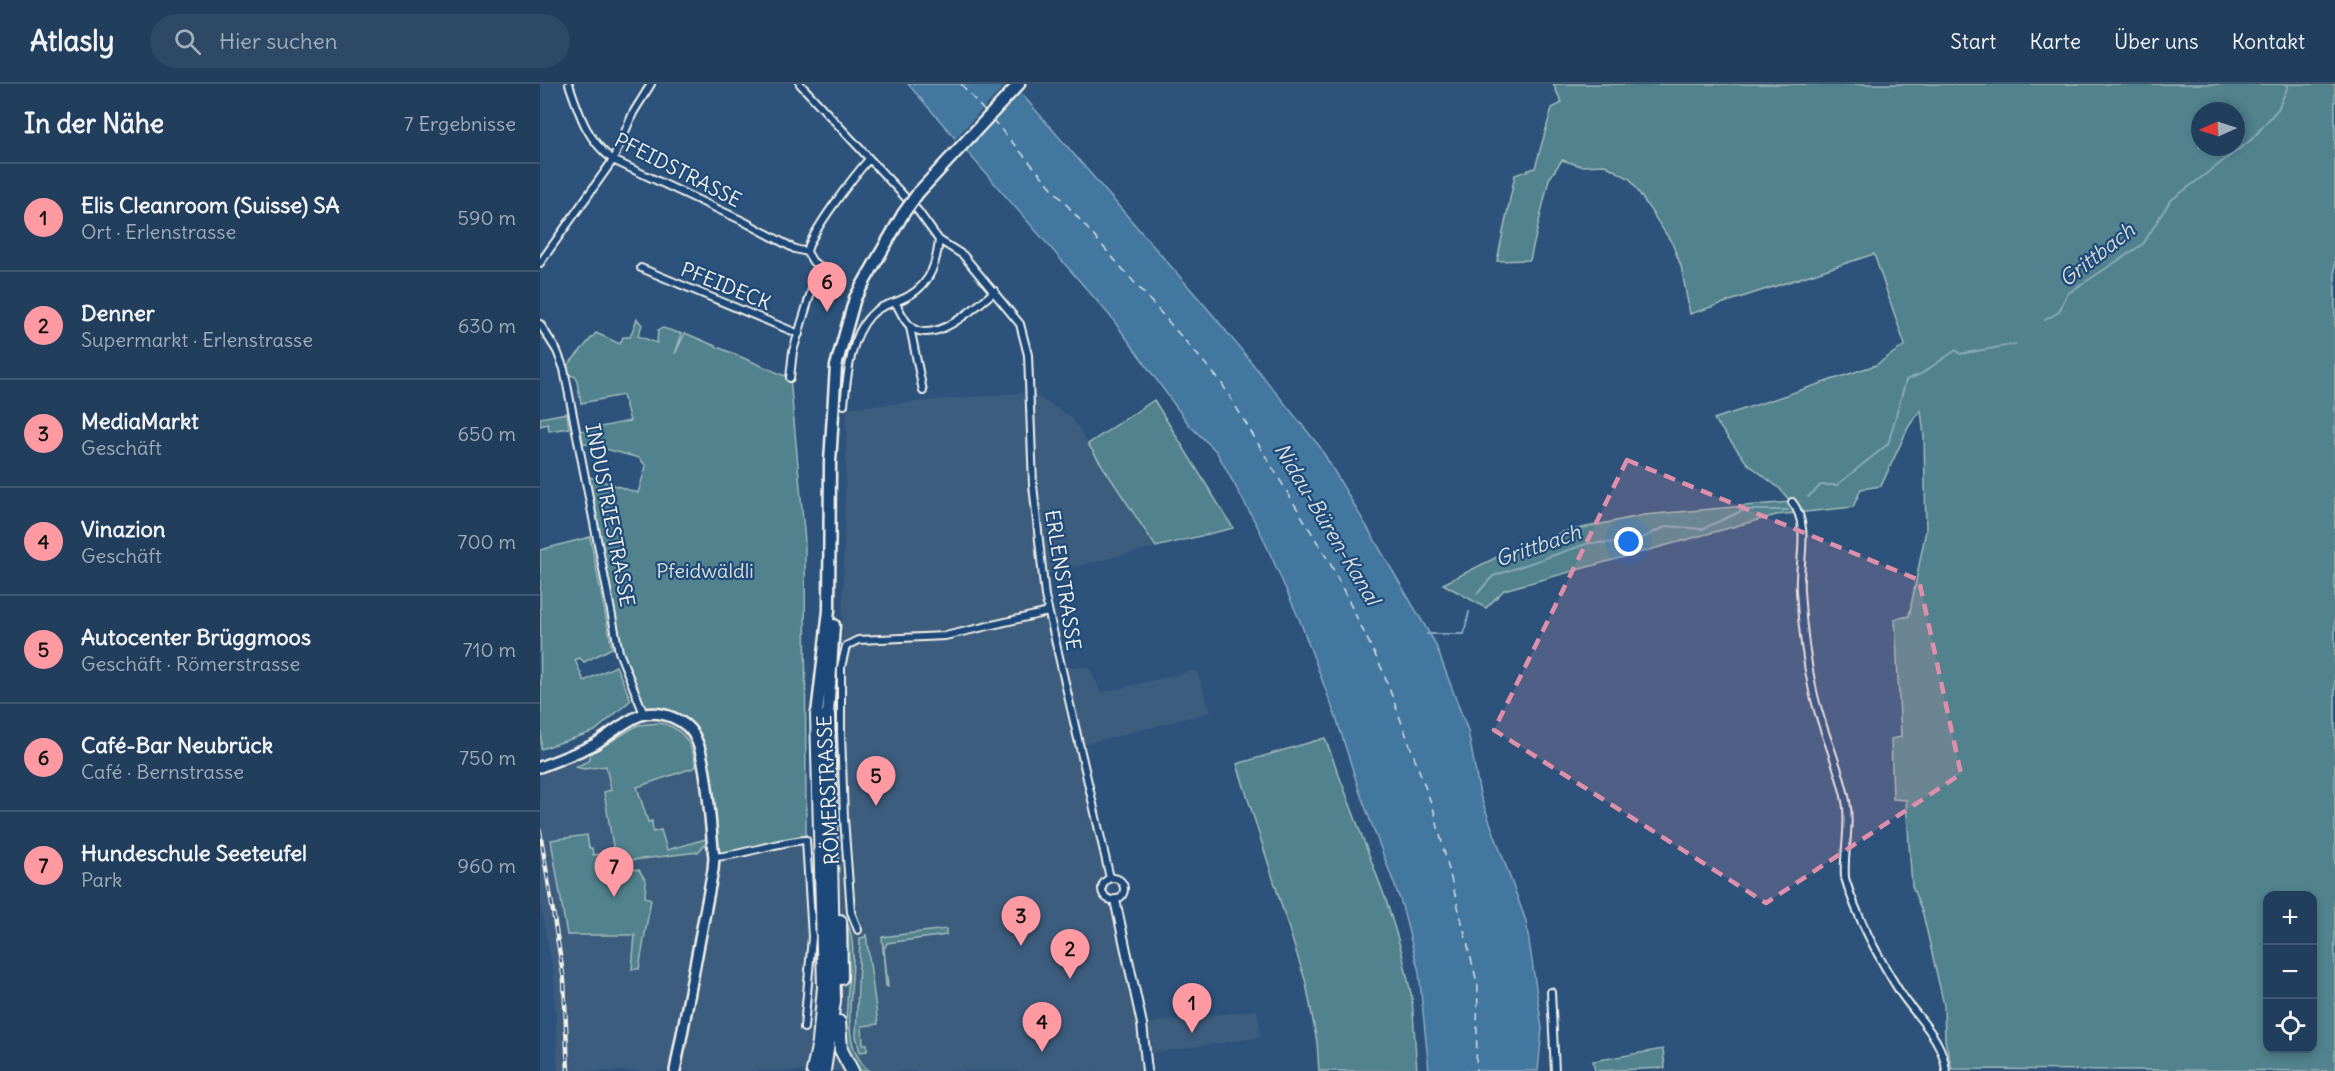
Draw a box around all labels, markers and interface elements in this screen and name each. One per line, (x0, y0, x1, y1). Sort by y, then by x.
search box (150, 14, 570, 68)
text: Atlasly (30, 23, 114, 59)
icon: search (171, 25, 204, 58)
text: Hier suchen (219, 27, 337, 55)
text: Start (1950, 28, 1996, 55)
text: Karte (2029, 28, 2081, 55)
text: Über uns (2114, 28, 2199, 55)
text: Kontakt (2232, 28, 2305, 55)
north arrow (2191, 102, 2245, 156)
text: In der Nähe (24, 107, 164, 140)
text: 7 Ergebnisse (404, 111, 516, 136)
street label: PFEIDSTRASSE (611, 127, 746, 212)
text: Elis Cleanroom (Suisse) SA (81, 191, 340, 219)
text: 1 (40, 205, 47, 230)
text: 590 m (458, 205, 516, 230)
water label: Grittbach (2053, 216, 2141, 293)
text: Ort · Erlenstrasse (81, 219, 236, 244)
street label: PFEIDECK (677, 256, 775, 315)
pin: 6 (808, 262, 846, 312)
text: Denner (81, 299, 155, 327)
text: 2 (38, 313, 49, 338)
text: 630 m (458, 313, 516, 338)
text: Supermarkt · Erlenstrasse (81, 327, 313, 352)
text: MediaMarkt (81, 407, 199, 435)
text: 3 (38, 421, 49, 446)
text: 650 m (458, 421, 516, 446)
street label: INDUSTRIESTRASSE (580, 421, 641, 609)
text: Geschäft (81, 435, 162, 460)
water label: Nidau-Büren-Kanal (1268, 438, 1388, 612)
street label: ERLENSTRASSE (1040, 508, 1087, 652)
text: Vinazion (81, 515, 166, 543)
water label: Grittbach (1491, 518, 1585, 573)
your location (1614, 527, 1643, 556)
text: 4 (38, 529, 49, 554)
text: 700 m (458, 529, 516, 554)
text: Geschäft (81, 543, 162, 568)
park label: Pfeidwäldli (656, 558, 754, 583)
text: Autocenter Brüggmoos (81, 623, 311, 651)
text: 5 (38, 637, 49, 662)
text: 710 m (463, 637, 516, 662)
text: Geschäft · Römerstrasse (81, 651, 300, 676)
street label: RÖMERSTRASSE (811, 714, 844, 866)
text: Café-Bar Neubrück (81, 731, 273, 759)
text: 6 (38, 745, 49, 770)
text: 750 m (459, 745, 516, 770)
pin: 5 (856, 756, 896, 806)
text: Café · Bernstrasse (81, 759, 244, 784)
text: Hundeschule Seeteufel (81, 839, 307, 867)
pin: 7 (594, 848, 634, 897)
text: 7 (39, 853, 48, 878)
text: 960 m (458, 853, 516, 878)
text: Park (81, 867, 122, 892)
map controls (2263, 891, 2317, 1053)
button: + (2263, 891, 2317, 945)
pin: 3 (1002, 896, 1040, 946)
pin: 2 (1050, 930, 1090, 979)
button: − (2263, 945, 2317, 999)
pin: 1 (1172, 984, 1212, 1033)
button: locate (2263, 999, 2317, 1053)
pin: 4 (1022, 1002, 1062, 1052)

